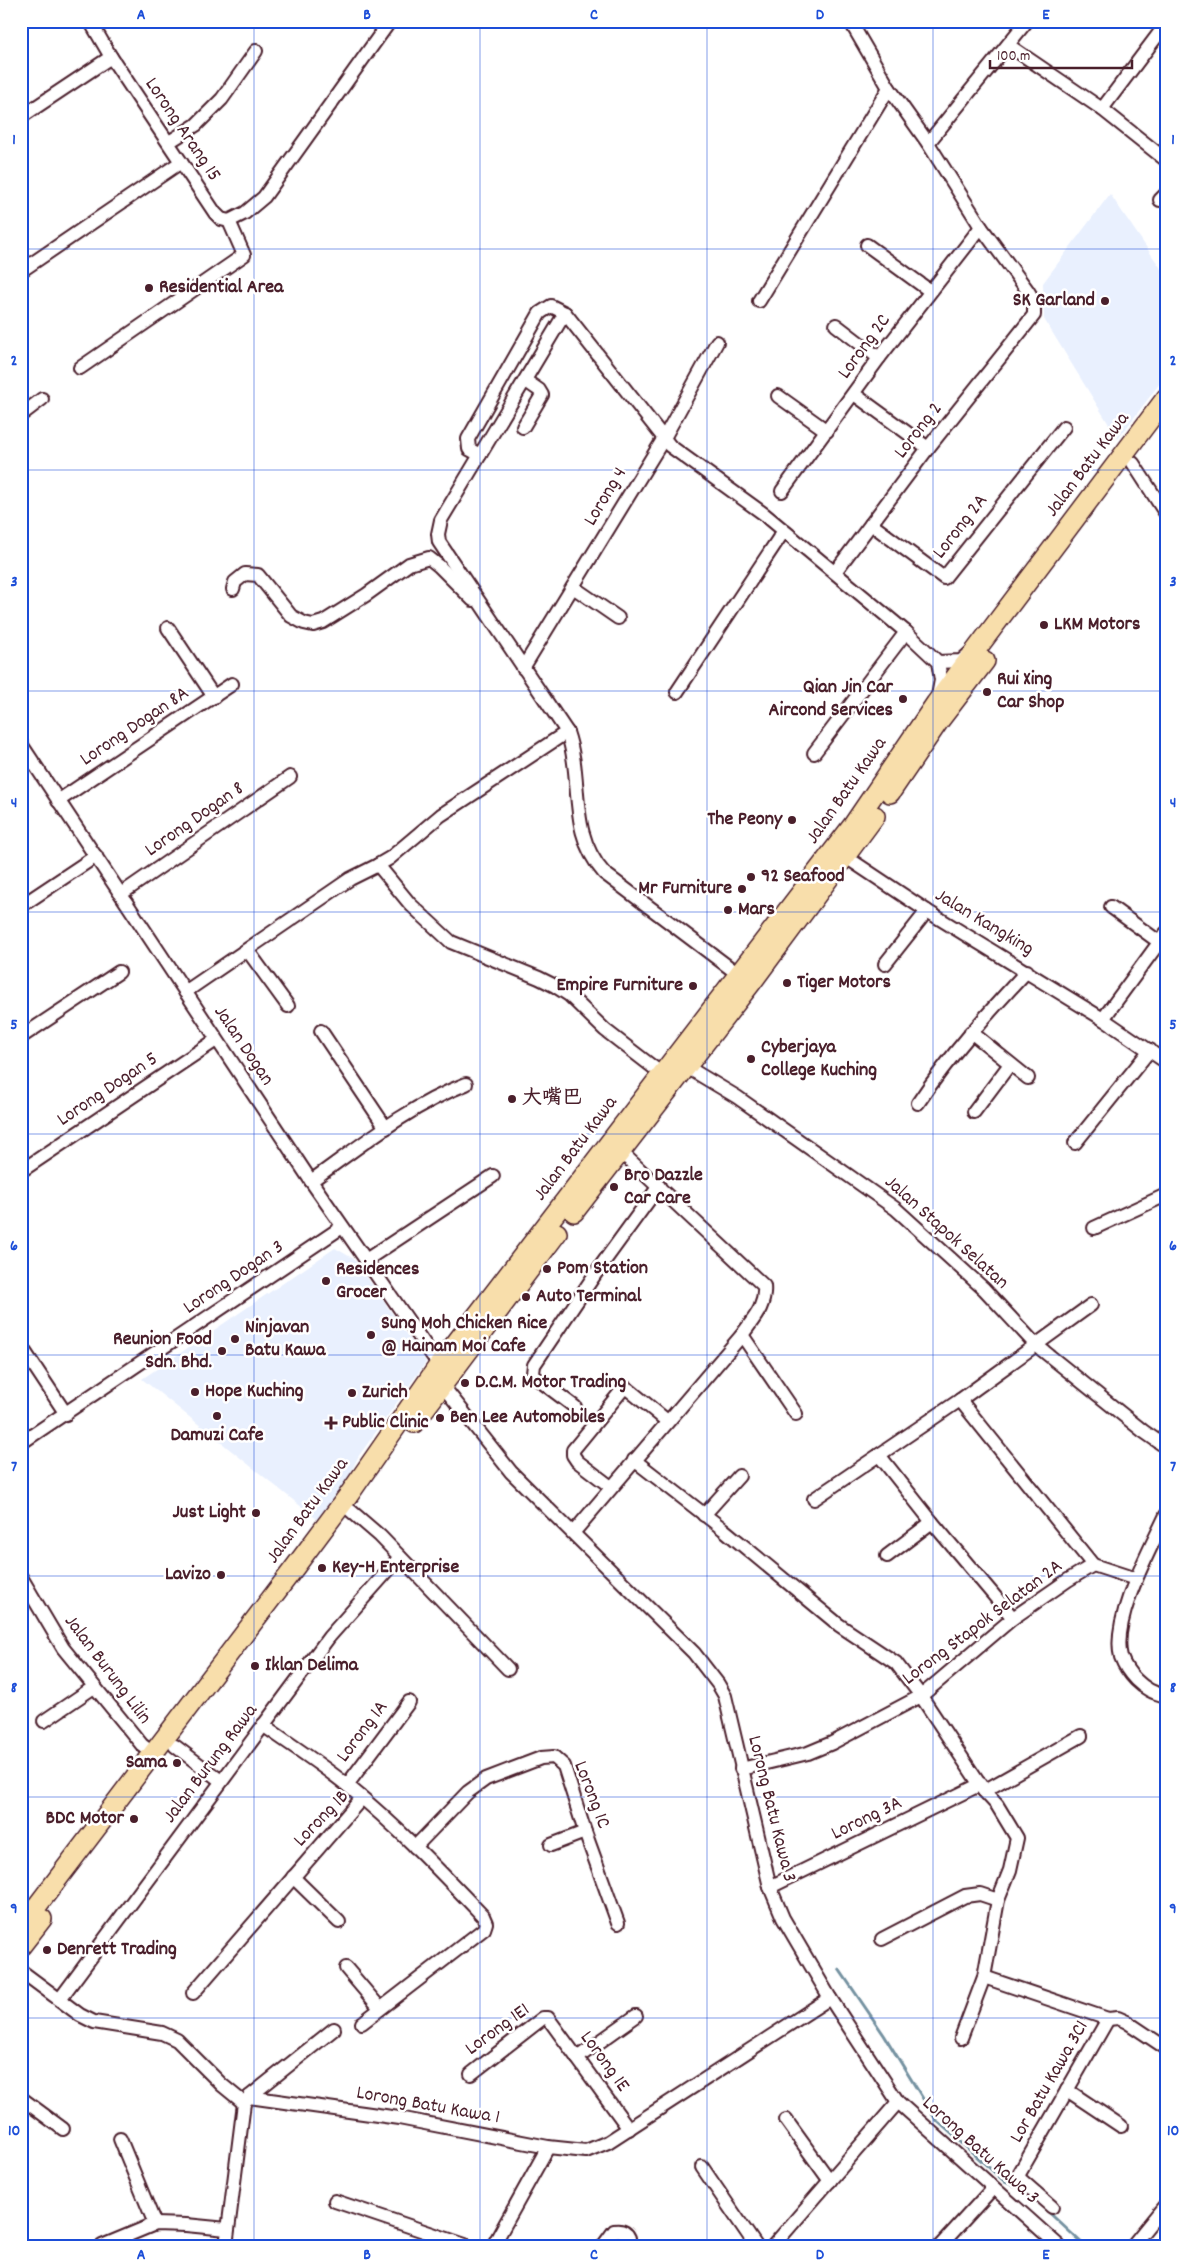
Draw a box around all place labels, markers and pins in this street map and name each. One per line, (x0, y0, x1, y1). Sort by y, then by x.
place label: Residential Area (159, 274, 284, 302)
marker: Residential Area (143, 282, 155, 294)
place label: SK Garland (1013, 287, 1095, 315)
marker: SK Garland (1099, 295, 1111, 307)
place label: LKM Motors (1054, 611, 1140, 639)
marker: LKM Motors (1038, 619, 1050, 631)
place label: Rui Xing Car Shop (997, 666, 1064, 717)
place label: Qian Jin Car Aircond Services (769, 674, 894, 725)
marker: Rui Xing Car Shop (981, 686, 993, 698)
marker: Qian Jin Car Aircond Services (897, 693, 909, 705)
place label: The Peony (707, 806, 783, 834)
marker: The Peony (786, 814, 798, 826)
place label: 92 Seafood (761, 863, 845, 891)
marker: 92 Seafood (745, 871, 757, 883)
place label: Mr Furniture (638, 875, 732, 903)
marker: Mr Furniture (736, 883, 748, 895)
place label: Mars (738, 896, 775, 924)
marker: Mars (722, 904, 734, 916)
place label: Tiger Motors (797, 969, 891, 997)
place label: Empire Furniture (556, 972, 683, 1000)
marker: Tiger Motors (781, 977, 793, 989)
marker: Empire Furniture (687, 980, 699, 992)
place label: Cyberjaya College Kuching (761, 1034, 877, 1085)
marker: Cyberjaya College Kuching (745, 1053, 757, 1065)
place label: 大嘴巴 (522, 1085, 582, 1113)
marker: 大嘴巴 (506, 1093, 518, 1105)
place label: Bro Dazzle Car Care (624, 1162, 703, 1213)
marker: Bro Dazzle Car Care (608, 1181, 620, 1193)
place label: Pom Station (557, 1255, 648, 1283)
place label: Residences Grocer (336, 1256, 419, 1307)
marker: Pom Station (541, 1263, 553, 1275)
marker: Residences Grocer (320, 1275, 332, 1287)
place label: Auto Terminal (536, 1283, 642, 1311)
marker: Auto Terminal (520, 1291, 532, 1303)
place label: Sung Moh Chicken Rice @ Hainam Moi Cafe (381, 1310, 547, 1361)
place label: Ninjavan Batu Kawa (245, 1314, 326, 1365)
place label: Reunion Food Sdn. Bhd. (113, 1326, 212, 1377)
marker: Sung Moh Chicken Rice @ Hainam Moi Cafe (365, 1329, 377, 1341)
marker: Ninjavan Batu Kawa (229, 1333, 241, 1345)
marker: Reunion Food Sdn. Bhd. (216, 1345, 228, 1357)
place label: D.C.M. Motor Trading (475, 1369, 626, 1397)
marker: D.C.M. Motor Trading (459, 1377, 471, 1389)
place label: Hope Kuching (205, 1378, 304, 1406)
place label: Zurich (362, 1379, 408, 1407)
marker: Hope Kuching (189, 1386, 201, 1398)
marker: Zurich (346, 1387, 358, 1399)
place label: Ben Lee Automobiles (450, 1404, 605, 1432)
place label: Public Clinic (342, 1409, 429, 1437)
marker: Damuzi Cafe (211, 1410, 223, 1422)
marker: Ben Lee Automobiles (434, 1412, 446, 1424)
marker: Public Clinic (324, 1416, 338, 1430)
place label: Damuzi Cafe (171, 1422, 264, 1450)
place label: Just Light (173, 1499, 247, 1527)
marker: Just Light (250, 1507, 262, 1519)
place label: Key-H Enterprise (332, 1554, 459, 1582)
place label: Lavizo (165, 1561, 211, 1589)
marker: Key-H Enterprise (316, 1562, 328, 1574)
marker: Lavizo (215, 1569, 227, 1581)
place label: Iklan Delima (265, 1652, 359, 1680)
marker: Iklan Delima (249, 1660, 261, 1672)
place label: Sama (126, 1749, 168, 1777)
marker: Sama (171, 1757, 183, 1769)
place label: BDC Motor (45, 1805, 125, 1833)
marker: BDC Motor (128, 1813, 140, 1825)
place label: Denrett Trading (57, 1936, 177, 1964)
marker: Denrett Trading (41, 1944, 53, 1956)

